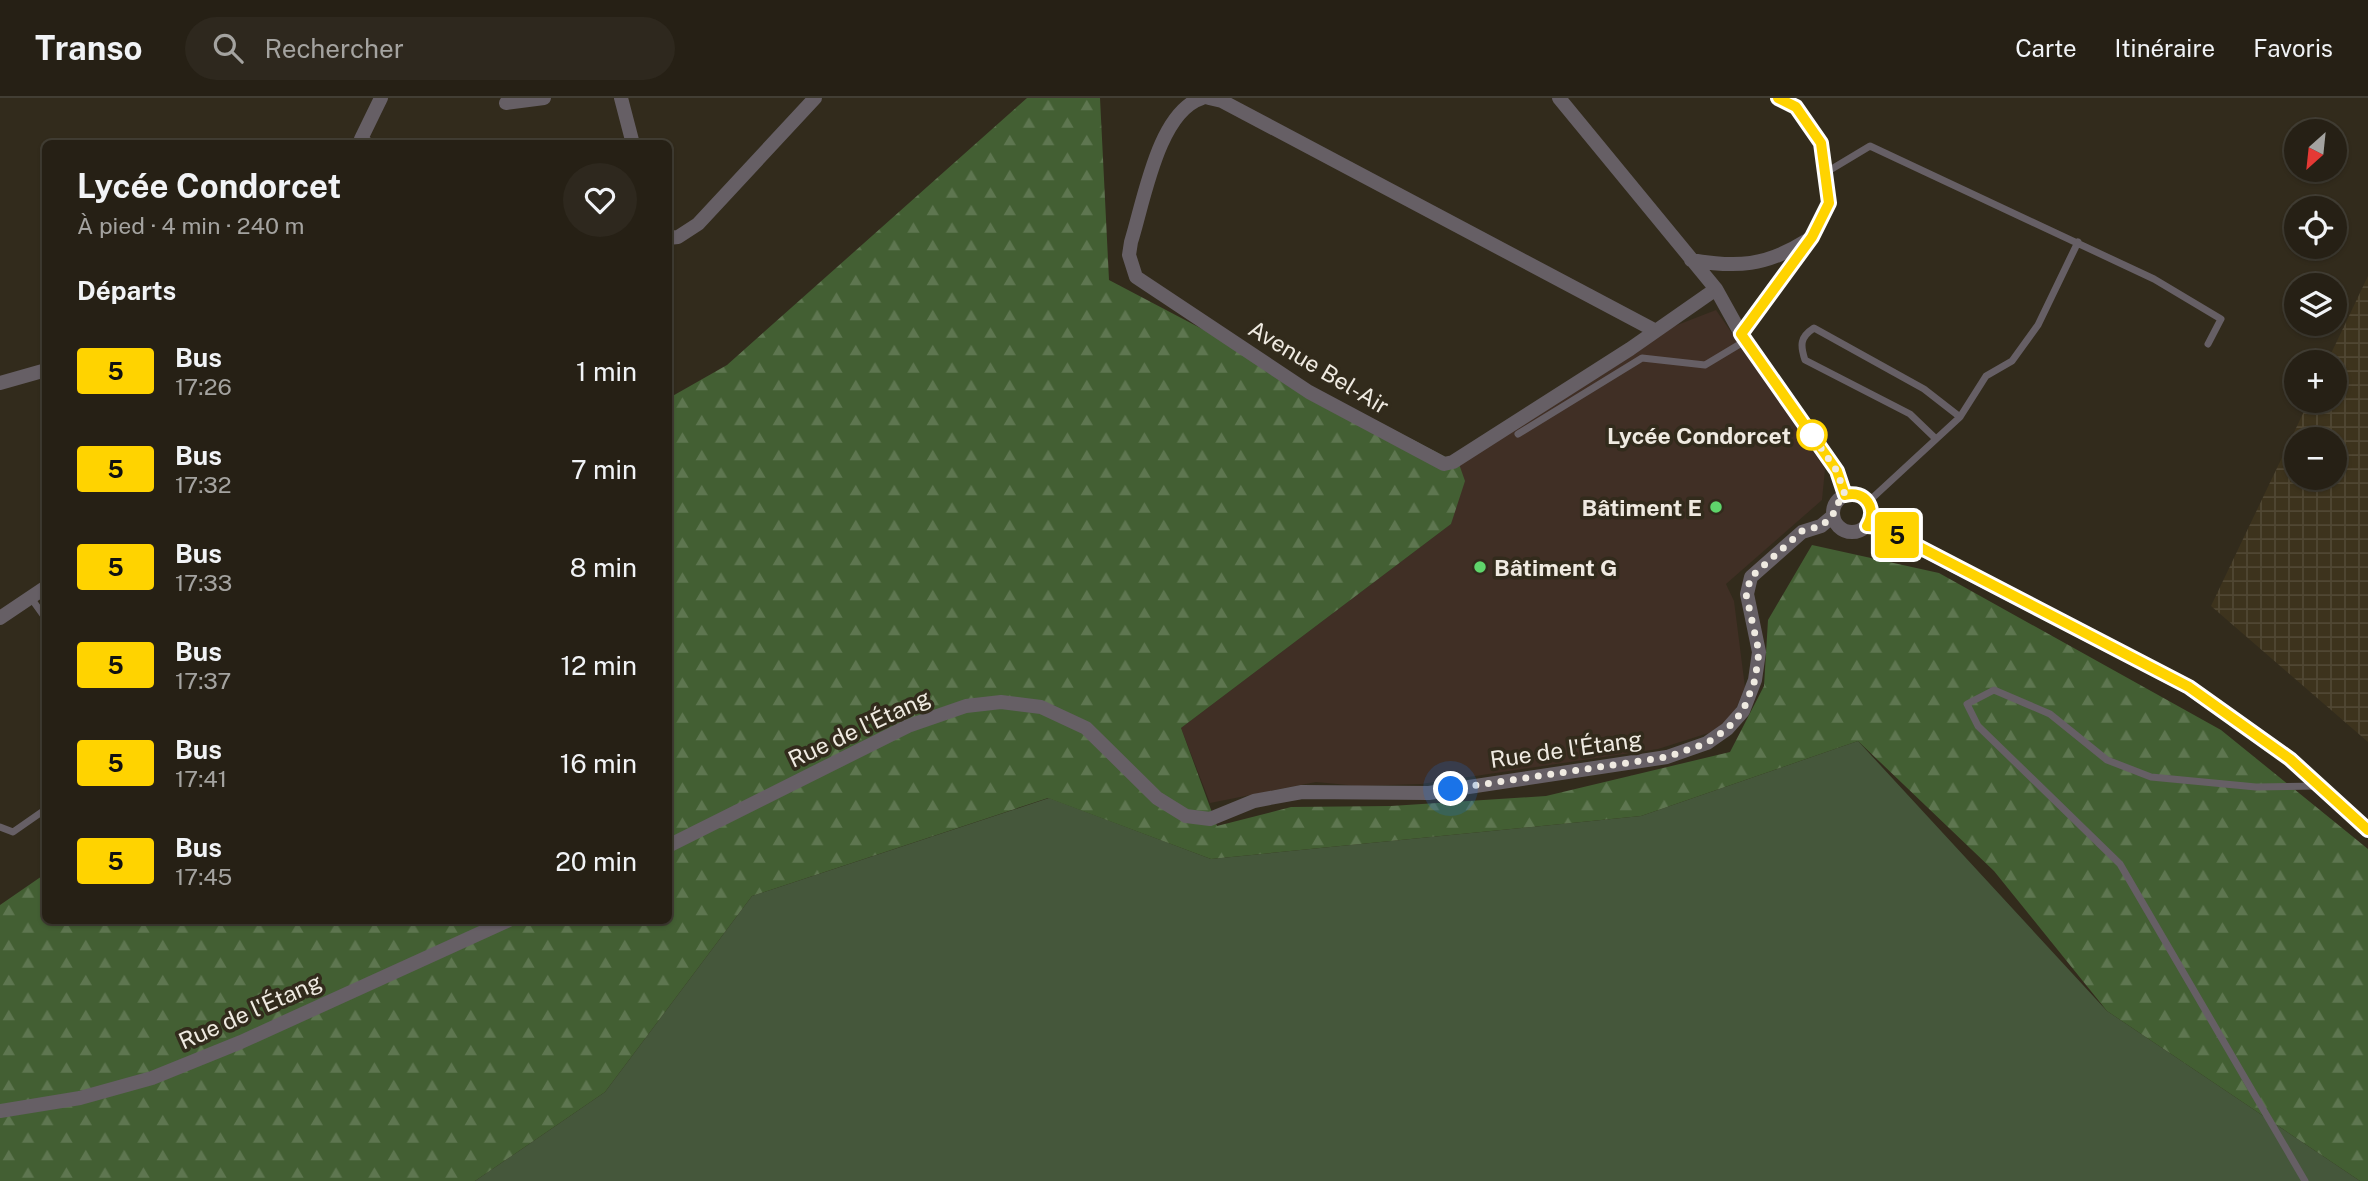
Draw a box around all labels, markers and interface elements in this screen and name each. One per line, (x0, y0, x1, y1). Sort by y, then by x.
search box (185, 17, 675, 80)
text: Transo (35, 29, 143, 67)
icon: search (209, 29, 247, 67)
text: Rechercher (265, 33, 404, 64)
text: Carte (2015, 34, 2077, 62)
text: Itinéraire (2115, 34, 2215, 62)
text: Favoris (2253, 34, 2333, 62)
north arrow (2284, 119, 2347, 182)
map controls (2284, 119, 2347, 490)
button: heart (563, 163, 637, 237)
text: Lycée Condorcet (77, 167, 341, 205)
button: locate (2284, 196, 2347, 259)
text: À pied · 4 min · 240 m (77, 212, 304, 239)
button: layers (2284, 273, 2347, 336)
text: Départs (77, 275, 176, 306)
street label: Avenue Bel-Air (1244, 315, 1394, 419)
text: Bus (175, 342, 222, 373)
button: + (2284, 350, 2347, 413)
text: 1 min (576, 356, 637, 387)
text: 5 (107, 357, 124, 385)
text: 17:26 (175, 373, 232, 400)
marker: Lycée Condorcet (1797, 420, 1827, 450)
place label: Lycée Condorcet (1607, 422, 1791, 449)
button: − (2284, 427, 2347, 490)
text: Bus (175, 440, 222, 471)
text: 7 min (571, 454, 637, 485)
text: 5 (107, 455, 124, 483)
text: 17:32 (175, 471, 232, 498)
place label: Bâtiment E (1581, 494, 1702, 521)
marker: Bâtiment E (1708, 499, 1724, 515)
line badge: 5 (1874, 512, 1920, 558)
text: 5 (1889, 521, 1905, 549)
text: Bus (175, 538, 222, 569)
text: 8 min (570, 552, 637, 583)
text: 5 (107, 553, 124, 581)
place label: Bâtiment G (1494, 554, 1617, 581)
marker: Bâtiment G (1472, 559, 1488, 575)
text: 17:33 (175, 569, 232, 596)
text: Bus (175, 636, 222, 667)
text: 12 min (561, 650, 637, 681)
text: 5 (107, 651, 124, 679)
text: 17:37 (175, 667, 231, 694)
street label: Rue de l'Étang (784, 683, 934, 773)
street label: Rue de l'Étang (1488, 725, 1644, 773)
text: Bus (175, 734, 222, 765)
text: 16 min (560, 748, 637, 779)
text: 5 (107, 749, 124, 777)
text: 17:41 (175, 765, 227, 792)
your location (1433, 771, 1468, 806)
text: Bus (175, 832, 222, 863)
text: 20 min (555, 846, 637, 877)
text: 5 (107, 847, 124, 875)
text: 17:45 (175, 863, 232, 890)
street label: Rue de l'Étang (174, 967, 326, 1055)

